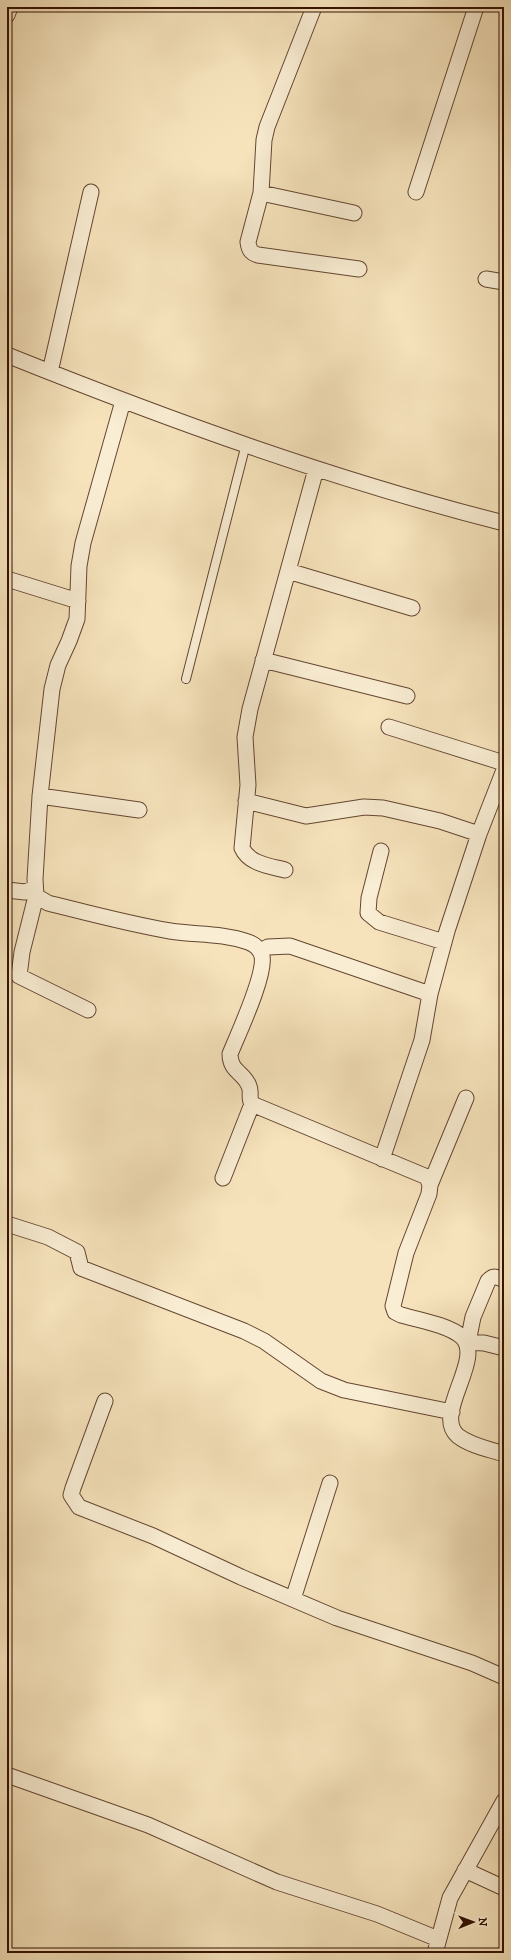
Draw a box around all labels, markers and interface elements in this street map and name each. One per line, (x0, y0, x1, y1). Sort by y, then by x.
north arrow (453, 1902, 493, 1942)
text: N (475, 1917, 489, 1926)

